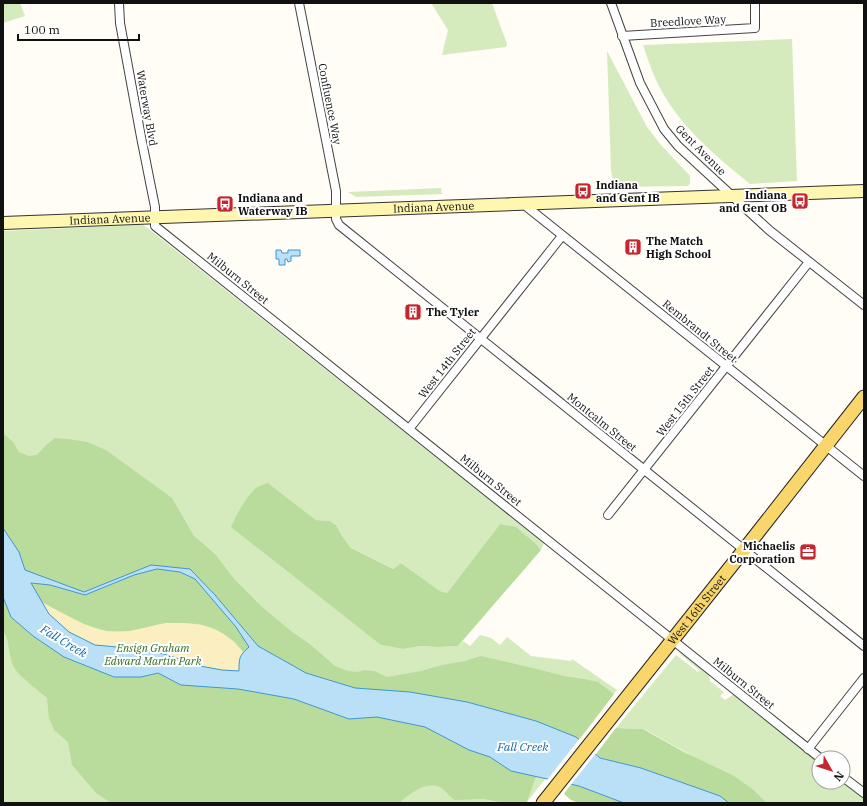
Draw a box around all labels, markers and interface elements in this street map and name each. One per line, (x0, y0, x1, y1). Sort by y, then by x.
street label: Breedlove Way (650, 12, 727, 30)
scale bar (18, 16, 139, 42)
text: 100 m (24, 22, 60, 37)
street label: Confluence Way (315, 62, 345, 146)
street label: Waterway Blvd (133, 69, 161, 147)
street label: Gent Avenue (673, 122, 729, 178)
place label: Indiana and Gent IB (596, 178, 660, 205)
bus stop icon: Indiana and Gent IB (573, 181, 593, 201)
place label: Indiana and Gent OB (719, 188, 787, 215)
place label: Indiana and Waterway IB (238, 191, 308, 218)
bus stop icon: Indiana and Gent OB (790, 191, 810, 211)
bus stop icon: Indiana and Waterway IB (215, 194, 235, 214)
street label: Indiana Avenue (393, 198, 475, 215)
street label: Indiana Avenue (69, 211, 151, 228)
place label: The Match High School (646, 234, 712, 261)
building icon: The Match High School (623, 237, 643, 257)
street label: Milburn Street (204, 249, 272, 307)
street label: Rembrandt Street (660, 297, 740, 365)
building icon: The Tyler (403, 302, 423, 322)
place label: The Tyler (426, 305, 480, 319)
street label: West 14th Street (415, 325, 479, 401)
street label: West 15th Street (653, 363, 717, 439)
street label: Montcalm Street (564, 390, 640, 454)
street label: Milburn Street (457, 451, 525, 509)
place label: Michaelis Corporation (729, 539, 795, 566)
office icon: Michaelis Corporation (798, 542, 818, 562)
street label: West 16th Street (665, 572, 729, 647)
water label: Fall Creek (37, 621, 90, 661)
park label: Ensign Graham Edward Martin Park (104, 641, 202, 668)
street label: Milburn Street (710, 654, 778, 712)
water label: Fall Creek (496, 739, 549, 754)
north arrow (811, 750, 851, 790)
text: N (830, 769, 847, 784)

